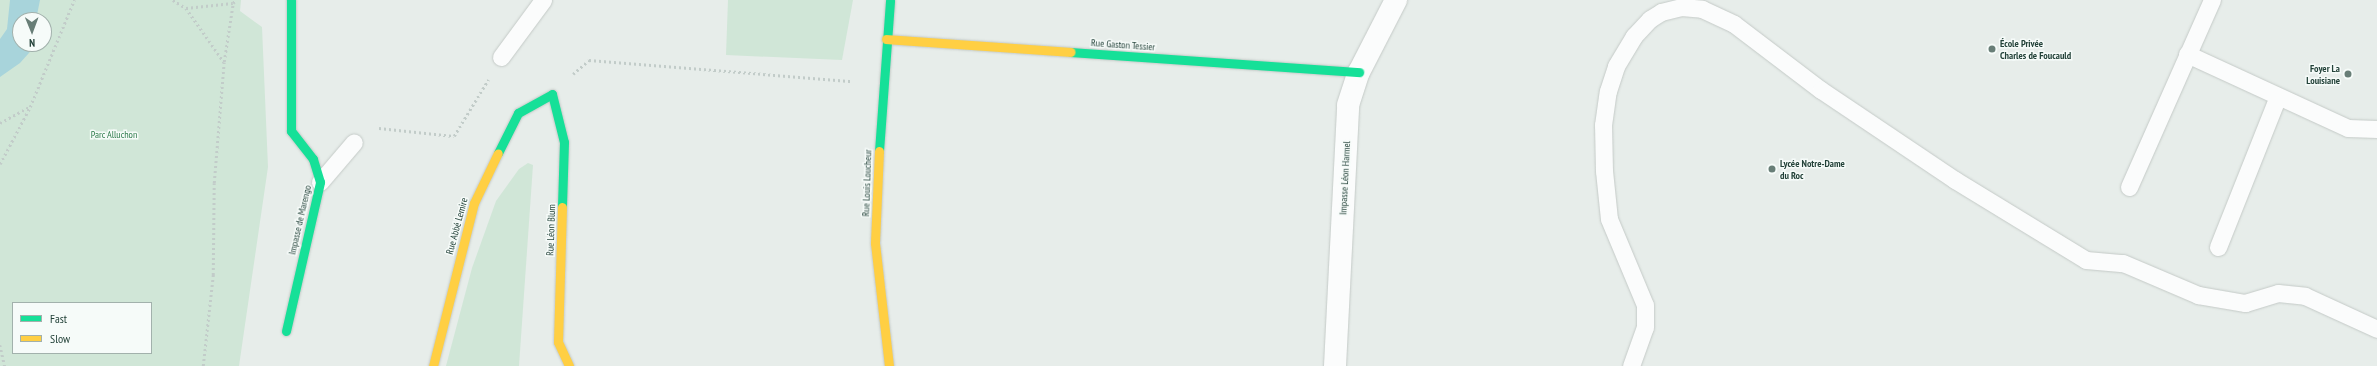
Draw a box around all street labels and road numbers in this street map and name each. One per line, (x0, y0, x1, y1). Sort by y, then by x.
street label: Rue Gaston Tessier (1090, 37, 1156, 53)
street label: Impasse Léon Harmel (1337, 141, 1353, 215)
street label: Rue Louis Loucheur (860, 149, 874, 217)
street label: Impasse de Marengo (286, 184, 314, 256)
street label: Rue Abbé Lemire (444, 196, 470, 256)
street label: Rue Léon Blum (544, 204, 558, 256)

